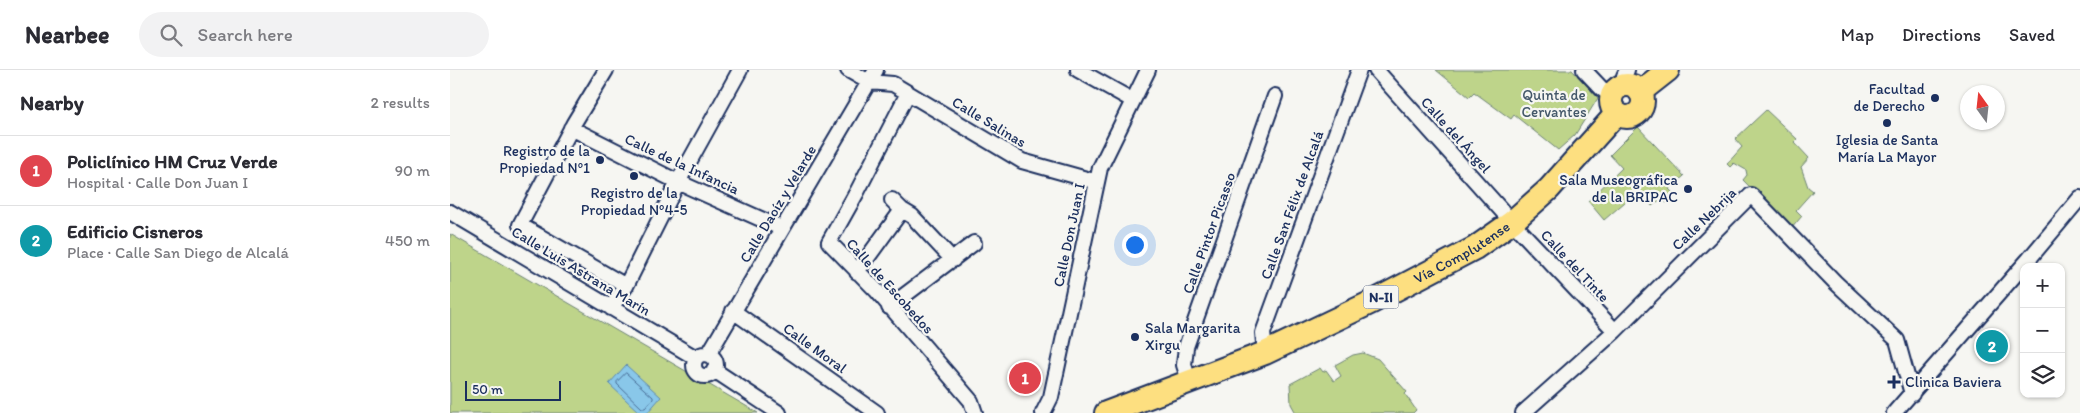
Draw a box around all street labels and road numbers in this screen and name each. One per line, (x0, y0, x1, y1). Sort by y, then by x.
street label: Calle Salinas (949, 93, 1030, 151)
street label: Calle del Ángel (1417, 93, 1495, 177)
street label: Calle San Félix de Alcalá (1257, 128, 1327, 282)
street label: Calle de la Infancia (622, 130, 742, 198)
street label: Calle Daoíz y Velarde (736, 142, 820, 266)
street label: Calle Pintor Picasso (1179, 170, 1239, 296)
street label: Calle Don Juan I (1049, 181, 1089, 289)
street label: Calle Nebrija (1668, 183, 1740, 254)
street label: Vía Complutense (1411, 217, 1513, 288)
street label: Calle Luis Astrana Marín (508, 222, 654, 320)
street label: Calle del Tinte (1537, 226, 1613, 306)
street label: Calle de Escobedos (842, 235, 938, 338)
road number: N-II (1364, 286, 1398, 308)
street label: Calle Moral (780, 319, 851, 378)

